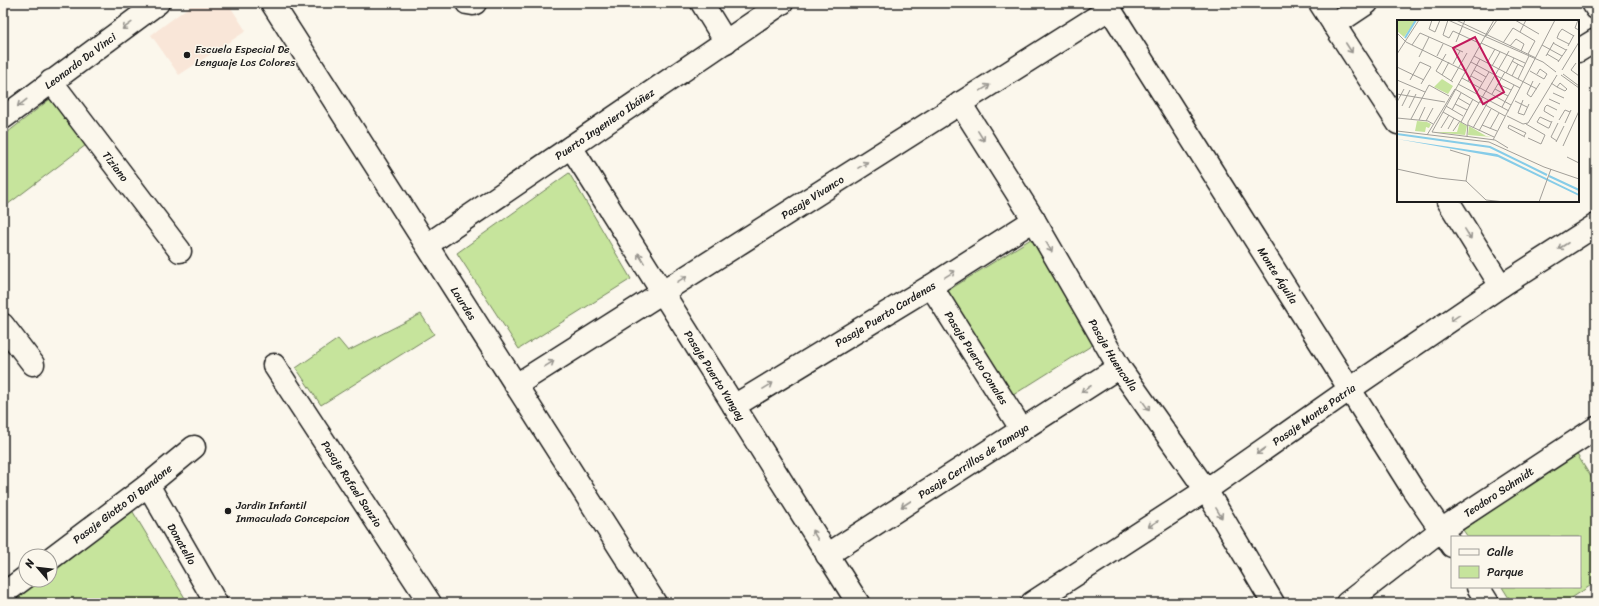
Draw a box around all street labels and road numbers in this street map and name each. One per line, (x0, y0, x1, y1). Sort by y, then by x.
street label: Leonardo Da Vinci (40, 27, 121, 94)
street label: Puerto Ingeniero Ibáñez (551, 83, 659, 165)
street label: Tiziano (97, 147, 134, 186)
street label: Pasaje Vivanco (777, 170, 849, 225)
street label: Monte Águila (1252, 243, 1303, 308)
street label: Pasaje Puerto Cardenas (831, 276, 941, 352)
street label: Lourdes (445, 283, 481, 324)
street label: Pasaje Puerto Conales (939, 307, 1013, 410)
street label: Pasaje Huencolla (1083, 315, 1143, 396)
street label: Pasaje Puerto Yungay (679, 327, 750, 425)
street label: Pasaje Monte Patria (1268, 379, 1360, 451)
street label: Pasaje Cerrillos de Tamaya (914, 418, 1033, 504)
street label: Pasaje Rafael Sanzio (316, 437, 387, 532)
street label: Pasaje Giotto Di Bandone (69, 459, 177, 549)
street label: Teodoro Schmidt (1460, 462, 1538, 523)
street label: Donatello (162, 520, 201, 569)

